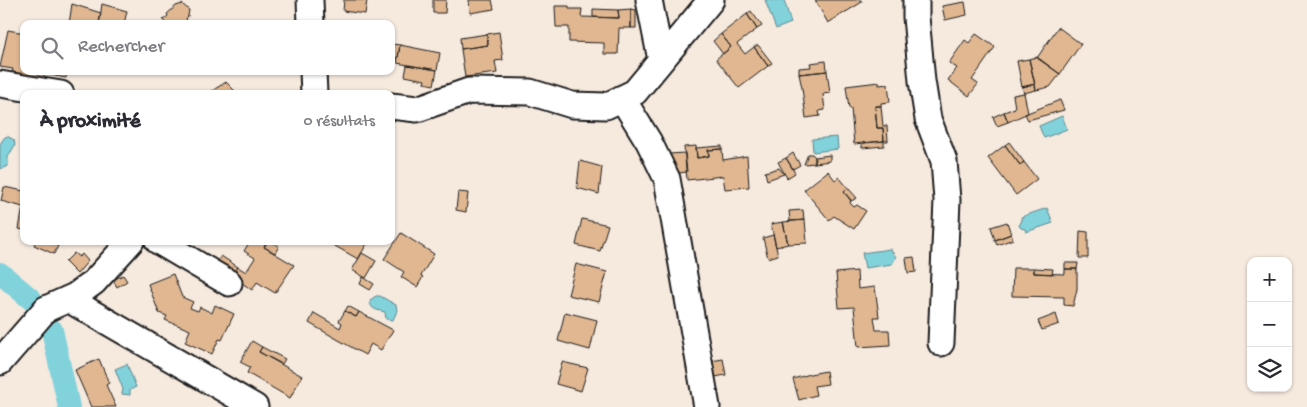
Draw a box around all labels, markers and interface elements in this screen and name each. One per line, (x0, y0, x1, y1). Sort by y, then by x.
search box (20, 20, 395, 75)
icon: search (38, 34, 66, 62)
text: Rechercher (78, 36, 164, 59)
text: À proximité (40, 110, 141, 135)
text: 0 résultats (303, 113, 375, 132)
map controls (1247, 257, 1292, 392)
button: + (1247, 257, 1292, 302)
button: − (1247, 302, 1292, 347)
button: layers (1247, 347, 1292, 392)

